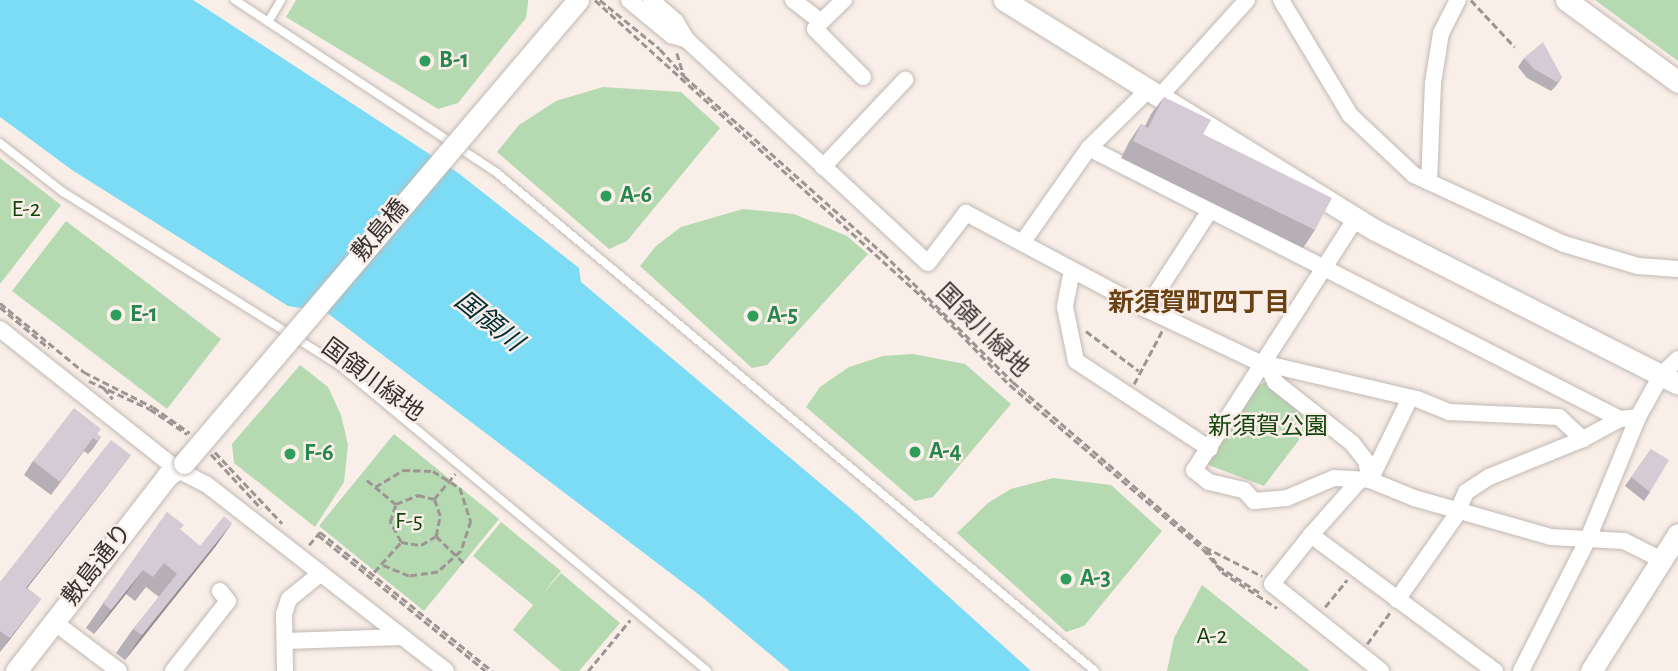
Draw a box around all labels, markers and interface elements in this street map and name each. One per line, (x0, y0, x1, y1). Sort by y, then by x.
place label: B-1 (439, 47, 469, 75)
marker: B-1 (417, 53, 433, 69)
place label: A-6 (620, 182, 652, 210)
marker: A-6 (598, 188, 614, 204)
street label: 敷島橋 (347, 194, 415, 268)
park label: E-2 (11, 196, 41, 224)
street label: 国領川緑地 (929, 278, 1035, 384)
water label: 国領川 (448, 285, 528, 359)
district label: 新須賀町四丁目 (1108, 288, 1290, 320)
place label: E-1 (130, 301, 158, 329)
place label: A-5 (767, 302, 798, 330)
marker: E-1 (108, 307, 124, 323)
marker: A-5 (745, 308, 761, 324)
street label: 国領川緑地 (315, 333, 429, 429)
park label: 新須賀公園 (1208, 414, 1328, 442)
place label: A-4 (929, 438, 962, 466)
place label: F-6 (304, 440, 334, 468)
marker: A-4 (907, 444, 923, 460)
marker: F-6 (282, 446, 298, 462)
park label: F-5 (395, 508, 423, 536)
street label: 敷島通り (57, 518, 139, 612)
place label: A-3 (1080, 565, 1111, 593)
marker: A-3 (1058, 571, 1074, 587)
park label: A-2 (1197, 623, 1227, 651)

